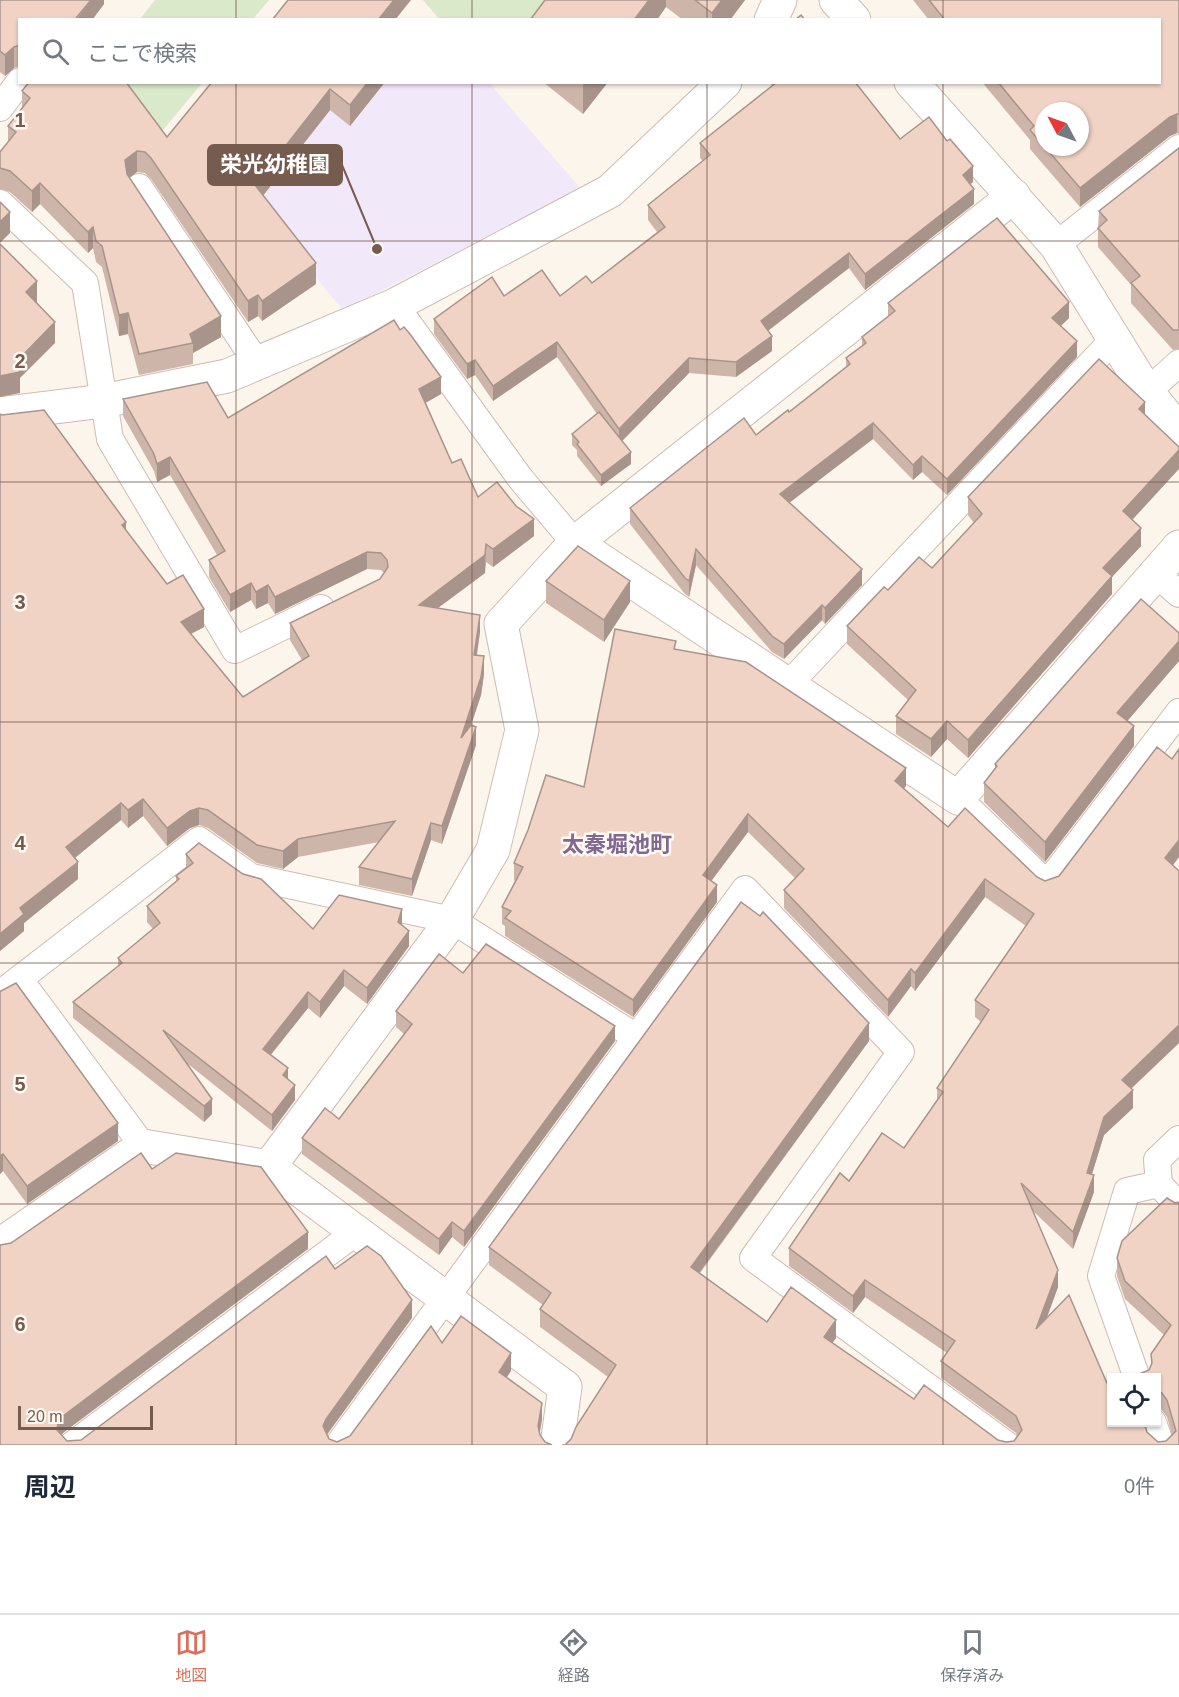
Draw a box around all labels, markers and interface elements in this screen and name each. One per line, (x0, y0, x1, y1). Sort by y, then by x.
search box (18, 18, 1161, 84)
icon: search (39, 35, 72, 68)
text: ここで検索 (87, 41, 197, 66)
north arrow (1035, 102, 1089, 156)
text: 1 (14, 109, 26, 131)
callout: 栄光幼稚園 (208, 145, 342, 185)
text: 栄光幼稚園 (220, 152, 330, 177)
text: 2 (14, 350, 26, 372)
text: 3 (14, 591, 26, 613)
text: 4 (14, 832, 26, 854)
district label: 太秦堀池町 (562, 832, 672, 857)
text: 5 (14, 1073, 26, 1095)
text: 6 (14, 1313, 26, 1335)
map controls (1107, 1373, 1161, 1427)
button: locate (1107, 1373, 1161, 1427)
scale bar (18, 1403, 153, 1430)
text: 20 m (27, 1408, 63, 1425)
text: 周辺 (24, 1472, 76, 1502)
text: 0件 (1124, 1475, 1155, 1497)
tab: 地図 (175, 1626, 208, 1686)
tab: 経路 (557, 1626, 590, 1686)
tab: 保存済み (940, 1626, 1004, 1686)

